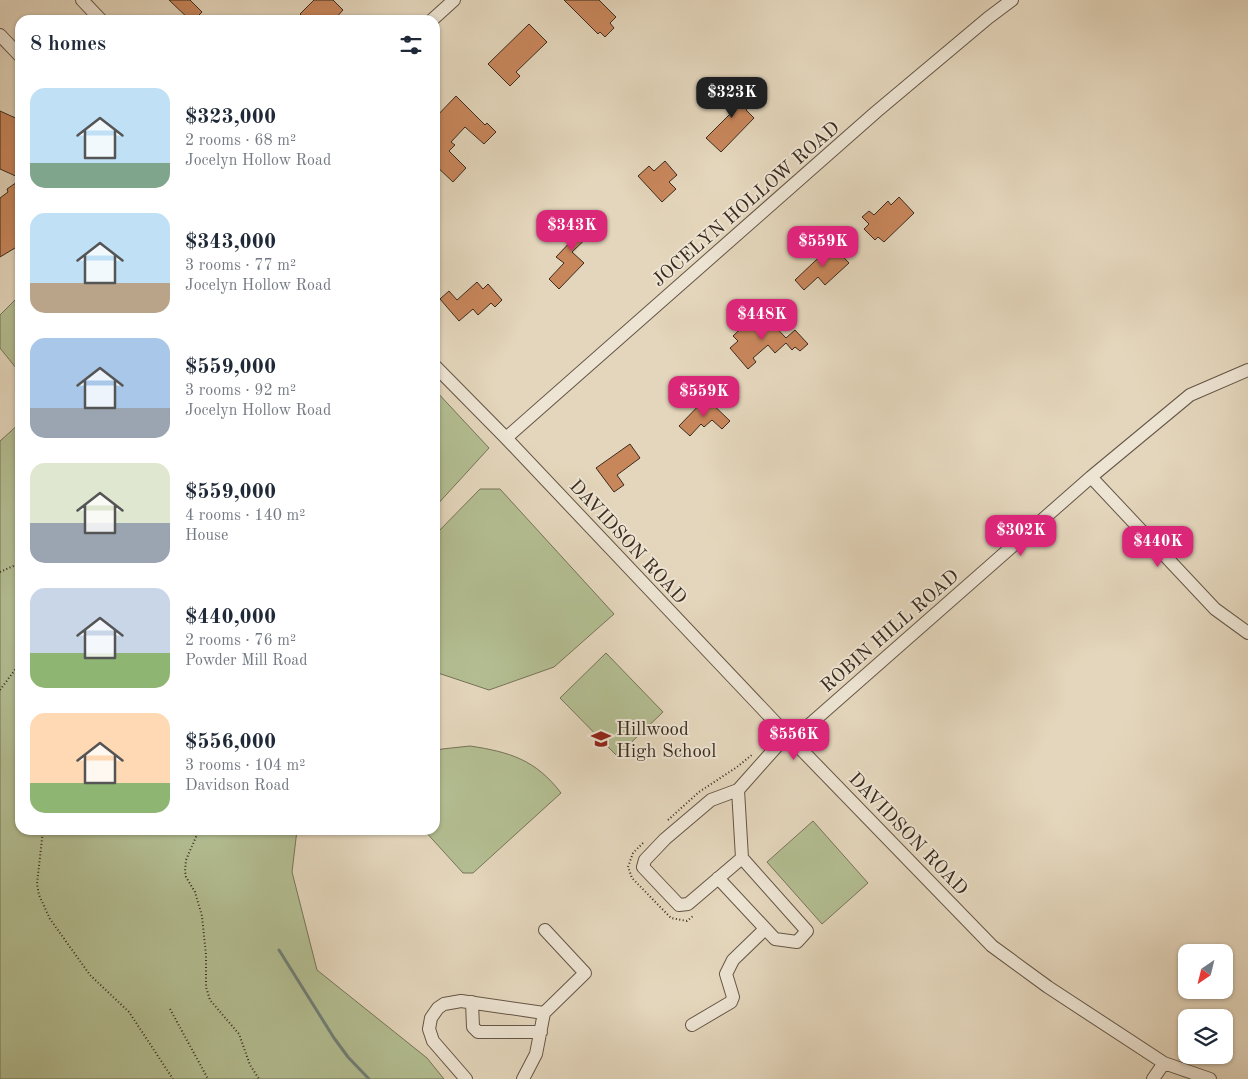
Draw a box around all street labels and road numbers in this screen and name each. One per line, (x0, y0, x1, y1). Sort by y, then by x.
street label: JOCELYN HOLLOW ROAD (649, 119, 844, 291)
street label: DAVIDSON ROAD (565, 477, 689, 608)
street label: ROBIN HILL ROAD (818, 567, 963, 697)
street label: DAVIDSON ROAD (844, 770, 970, 900)

